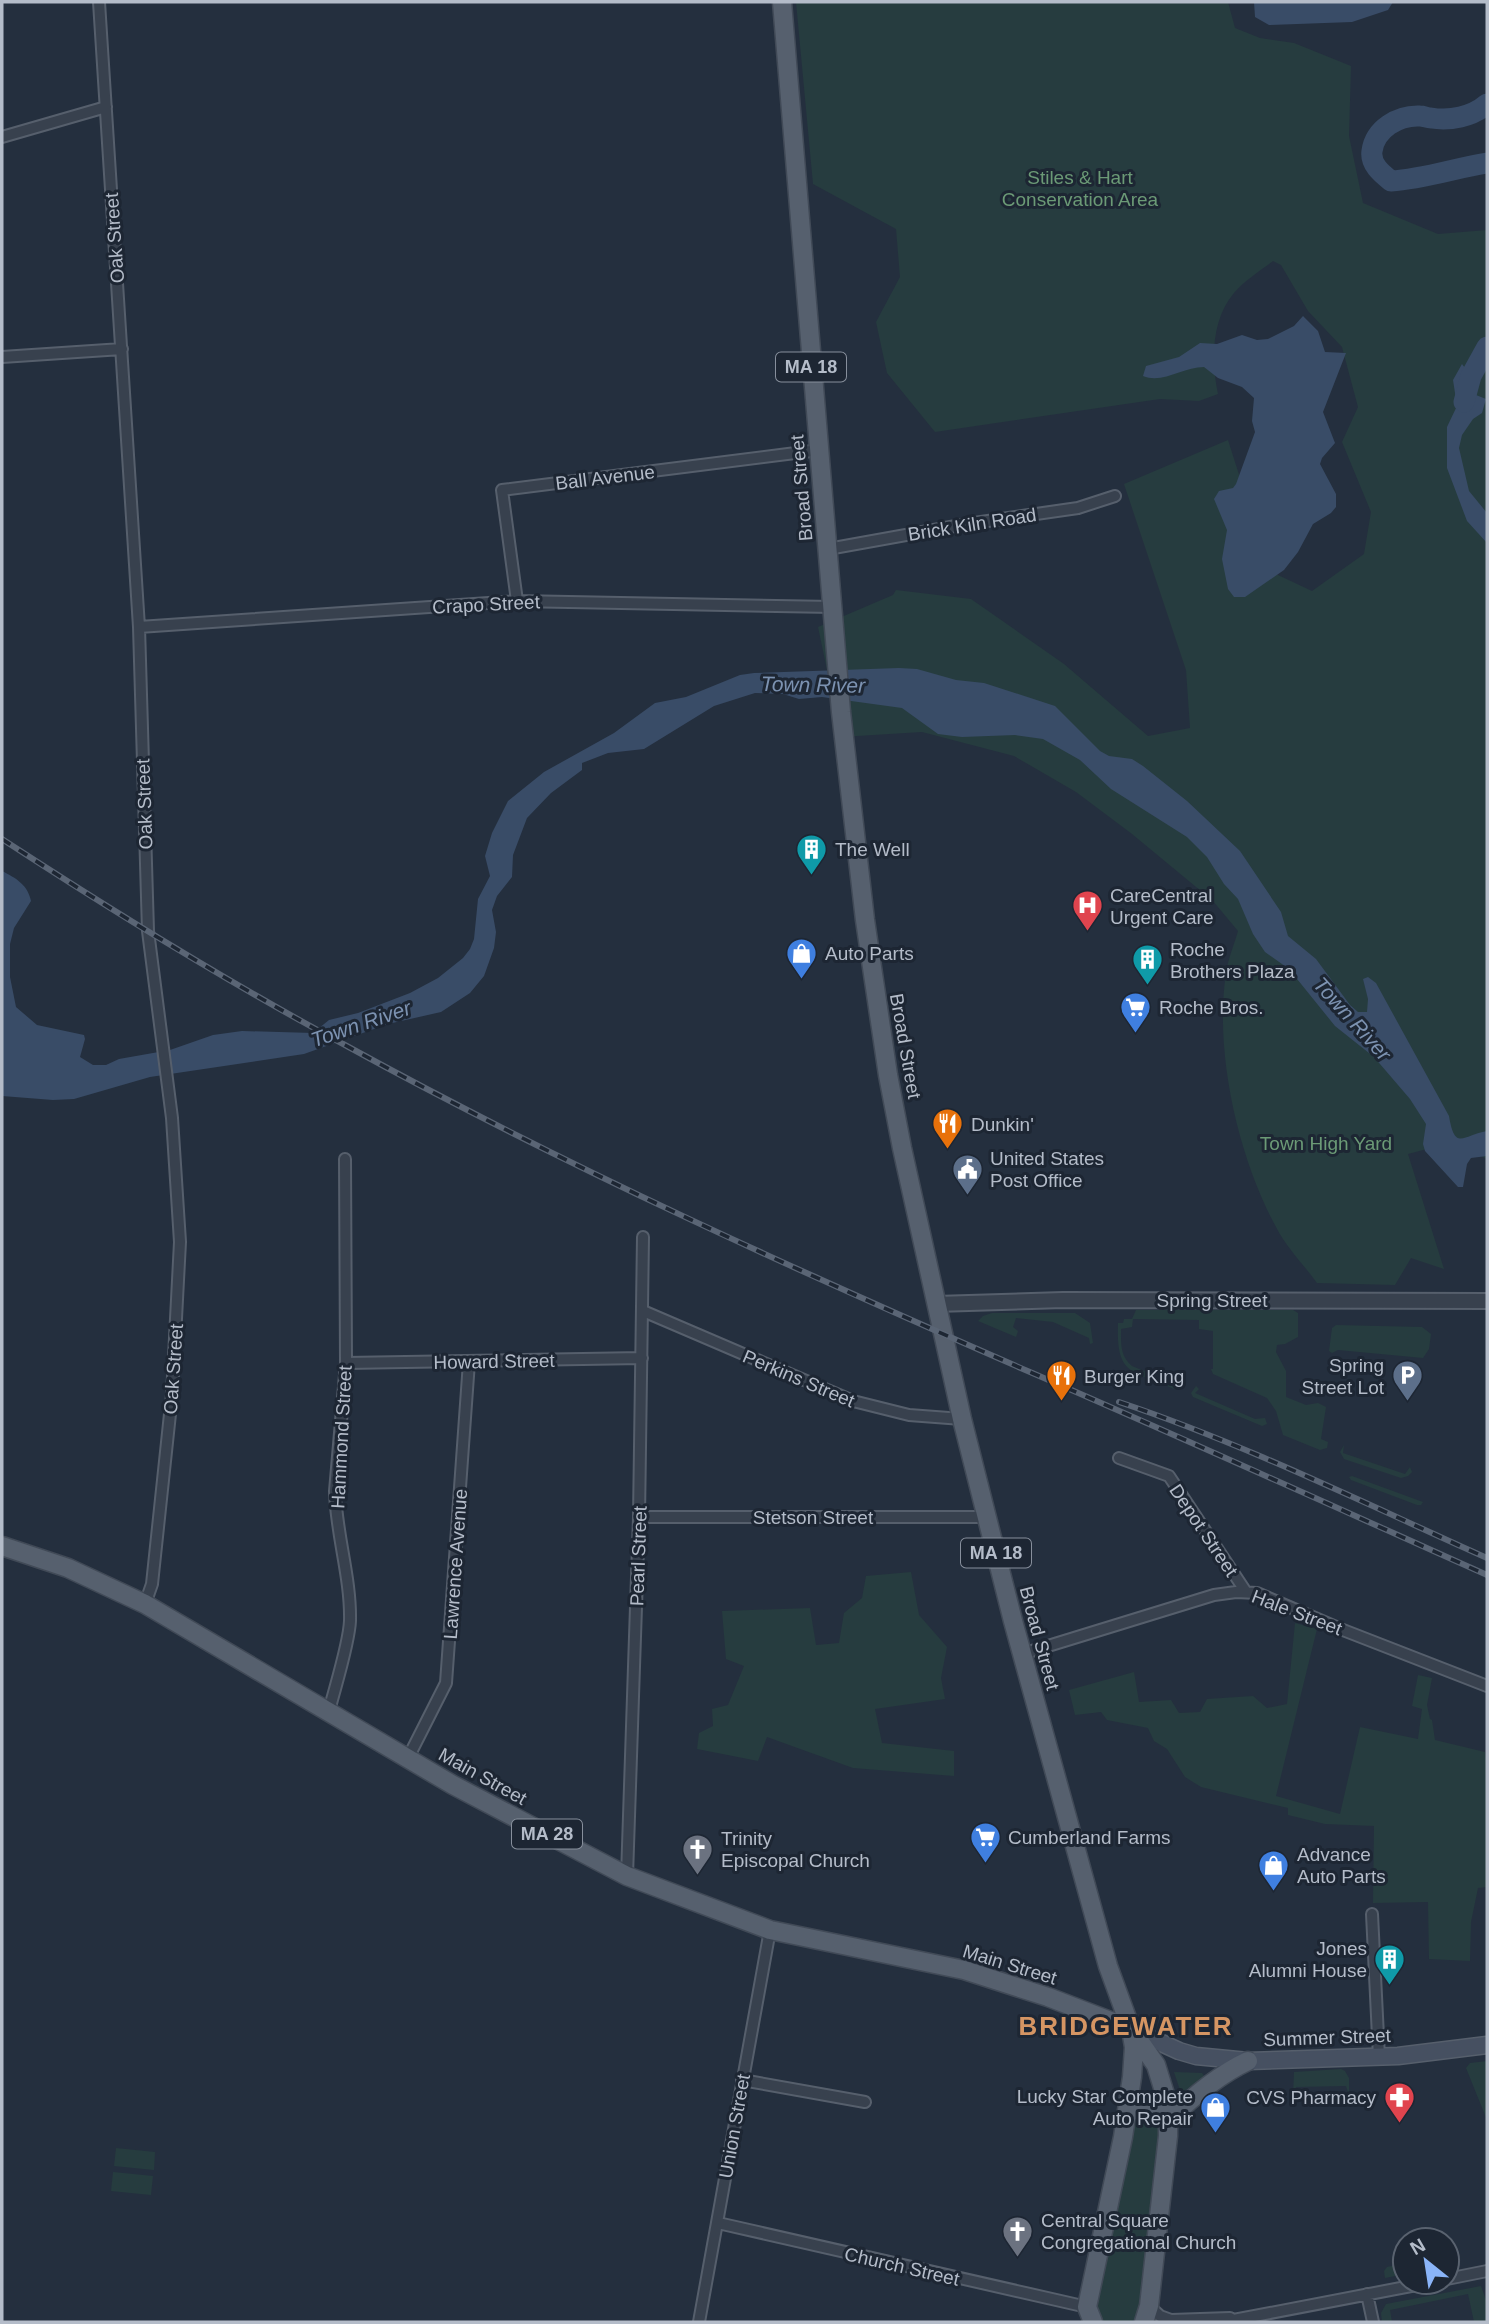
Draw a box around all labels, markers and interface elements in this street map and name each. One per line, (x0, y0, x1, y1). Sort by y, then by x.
park label: Stiles & Hart Conservation Area (1002, 167, 1159, 210)
street label: Oak Street (101, 191, 128, 284)
road number: MA 18 (776, 352, 846, 382)
street label: Broad Street (786, 433, 817, 542)
street label: Ball Avenue (554, 461, 656, 494)
street label: Brick Kiln Road (906, 504, 1038, 545)
street label: Crapo Street (432, 591, 541, 618)
water label: Town River (761, 672, 866, 697)
street label: Oak Street (132, 758, 157, 850)
building icon: The Well (795, 832, 829, 876)
place label: The Well (835, 839, 910, 860)
place label: CareCentral Urgent Care (1110, 885, 1214, 928)
hospital icon: CareCentral Urgent Care (1070, 889, 1104, 933)
shop icon: Auto Parts (785, 936, 819, 980)
place label: Roche Brothers Plaza (1170, 939, 1295, 982)
place label: Auto Parts (825, 943, 914, 964)
building icon: Roche Brothers Plaza (1130, 943, 1164, 987)
water label: Town River (1309, 972, 1396, 1066)
supermarket icon: Roche Bros. (1119, 990, 1153, 1034)
street label: Broad Street (886, 992, 925, 1101)
water label: Town River (308, 995, 415, 1051)
place label: Roche Bros. (1159, 997, 1264, 1018)
restaurant icon: Dunkin' (931, 1107, 965, 1151)
place label: Dunkin' (971, 1114, 1034, 1135)
park label: Town High Yard (1260, 1133, 1392, 1154)
place label: United States Post Office (990, 1148, 1104, 1191)
public building icon: United States Post Office (950, 1152, 984, 1196)
street label: Spring Street (1157, 1290, 1268, 1311)
street label: Oak Street (160, 1322, 187, 1415)
street label: Perkins Street (740, 1345, 858, 1412)
street label: Howard Street (433, 1350, 556, 1373)
place label: Spring Street Lot (1302, 1355, 1385, 1398)
restaurant icon: Burger King (1044, 1359, 1078, 1403)
parking icon: Spring Street Lot (1390, 1359, 1424, 1403)
street label: Hammond Street (327, 1364, 356, 1509)
place label: Burger King (1084, 1366, 1184, 1387)
street label: Depot Street (1165, 1480, 1243, 1581)
street label: Lawrence Avenue (440, 1488, 471, 1640)
street label: Pearl Street (626, 1505, 651, 1607)
street label: Stetson Street (753, 1507, 874, 1528)
road number: MA 18 (961, 1538, 1031, 1568)
street label: Broad Street (1016, 1584, 1064, 1693)
street label: Hale Street (1249, 1586, 1346, 1640)
street label: Main Street (435, 1744, 531, 1810)
road number: MA 28 (512, 1820, 582, 1848)
supermarket icon: Cumberland Farms (968, 1820, 1002, 1864)
place label: Cumberland Farms (1008, 1827, 1171, 1848)
place label: Trinity Episcopal Church (721, 1828, 870, 1871)
church icon: Trinity Episcopal Church (681, 1832, 715, 1876)
place label: Advance Auto Parts (1297, 1844, 1386, 1887)
shop icon: Advance Auto Parts (1257, 1848, 1291, 1892)
place label: Jones Alumni House (1249, 1938, 1367, 1981)
street label: Main Street (960, 1940, 1060, 1989)
building icon: Jones Alumni House (1373, 1942, 1407, 1986)
district label: BRIDGEWATER (1018, 2011, 1234, 2041)
street label: Summer Street (1263, 2025, 1392, 2050)
street label: Union Street (715, 2072, 754, 2180)
pharmacy icon: CVS Pharmacy (1382, 2080, 1416, 2124)
place label: Lucky Star Complete Auto Repair (1017, 2086, 1194, 2129)
place label: CVS Pharmacy (1246, 2087, 1376, 2108)
shop icon: Lucky Star Complete Auto Repair (1199, 2090, 1233, 2134)
place label: Central Square Congregational Church (1041, 2210, 1236, 2253)
church icon: Central Square Congregational Church (1001, 2214, 1035, 2258)
north arrow (1391, 2226, 1461, 2296)
text: N (1407, 2234, 1429, 2259)
street label: Church Street (842, 2243, 962, 2290)

